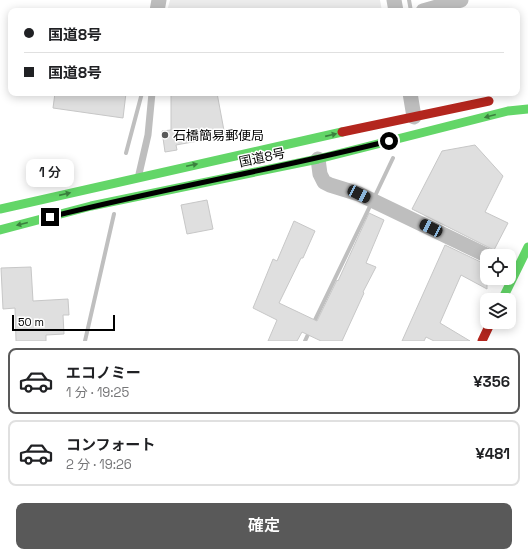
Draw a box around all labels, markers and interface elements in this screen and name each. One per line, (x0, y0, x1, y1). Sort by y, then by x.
text: 国道8号 (48, 25, 102, 44)
text: 国道8号 (48, 63, 102, 82)
one-way arrow (484, 113, 496, 119)
place label: 石橋簡易郵便局 (173, 127, 264, 144)
marker: 石橋簡易郵便局 (160, 130, 170, 140)
one-way arrow (324, 132, 337, 138)
route start (380, 132, 398, 150)
street label: 国道8号 (237, 144, 287, 171)
callout: 1 分 (26, 159, 74, 187)
one-way arrow (186, 162, 198, 168)
text: 1 分 (39, 164, 61, 181)
car (346, 183, 372, 205)
one-way arrow (59, 191, 71, 197)
route end (41, 208, 59, 226)
car (418, 217, 444, 239)
one-way arrow (16, 221, 28, 227)
map controls (480, 249, 516, 329)
button: locate (480, 249, 516, 285)
button: layers (480, 293, 516, 329)
scale bar (12, 313, 115, 332)
text: 50 m (18, 315, 44, 329)
icon: car (18, 363, 54, 399)
text: エコノミー (66, 363, 141, 382)
text: ¥356 (473, 372, 510, 391)
text: 1 分 · 19:25 (66, 384, 129, 401)
icon: car (18, 435, 54, 471)
text: コンフォート (66, 435, 156, 454)
text: ¥481 (475, 444, 510, 463)
text: 2 分 · 19:26 (66, 456, 132, 473)
button: 確定 (16, 503, 512, 549)

